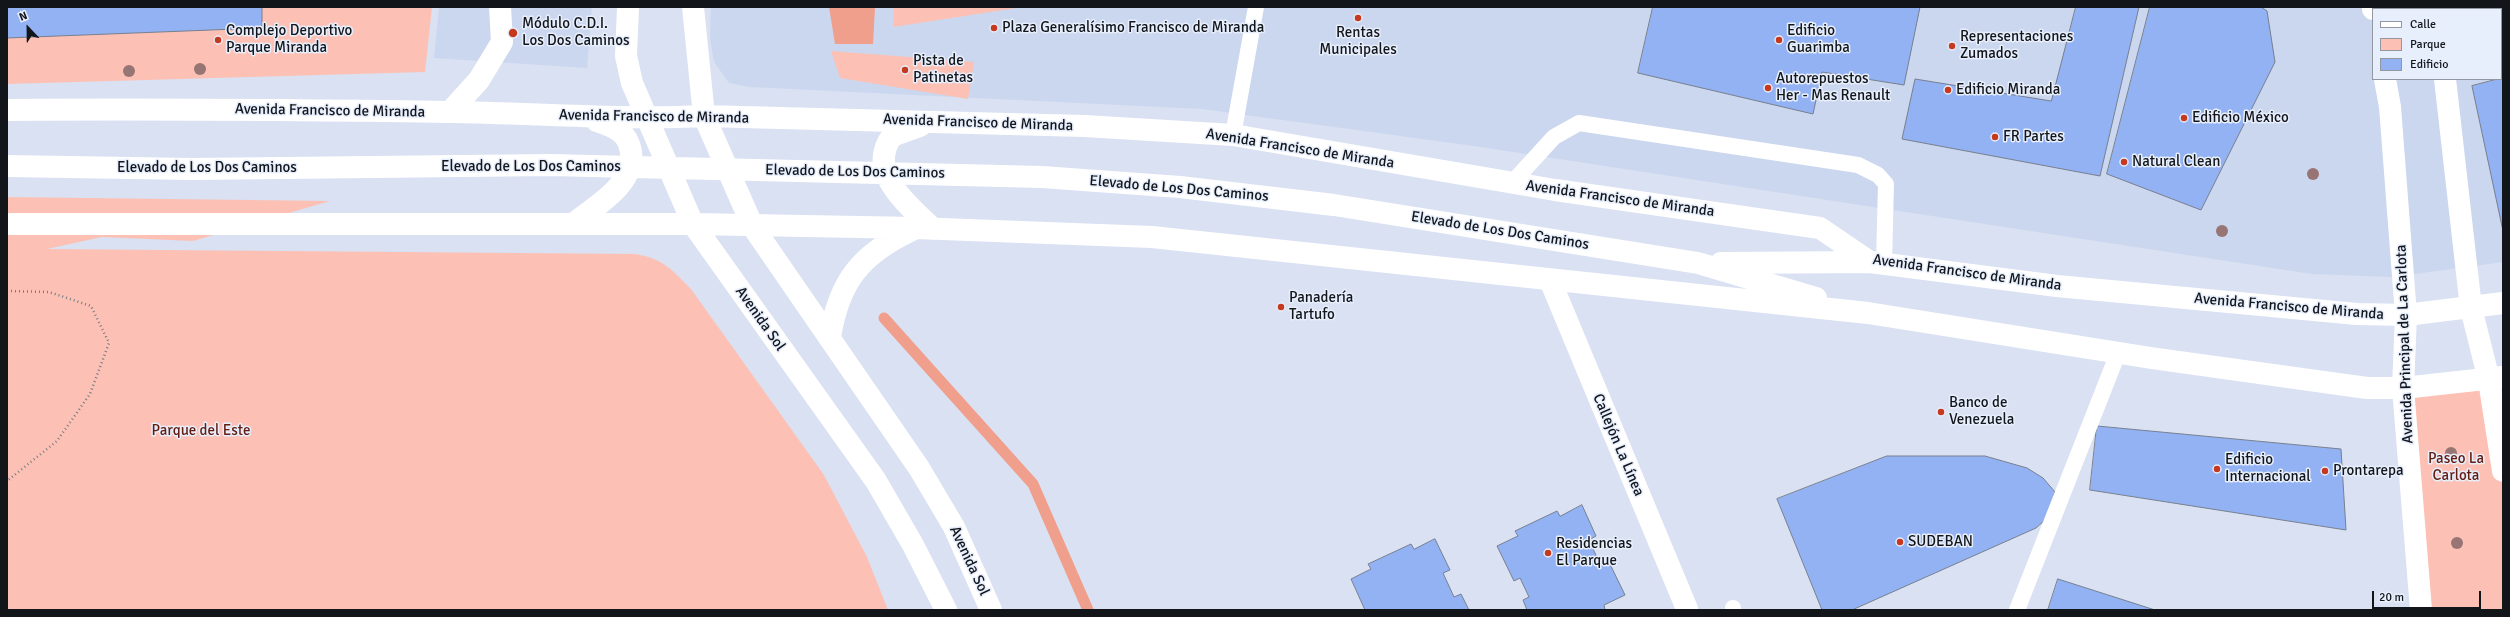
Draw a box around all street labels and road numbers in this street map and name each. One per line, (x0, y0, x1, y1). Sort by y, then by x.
street label: Avenida Francisco de Miranda (235, 100, 425, 122)
street label: Avenida Francisco de Miranda (559, 106, 749, 128)
street label: Avenida Francisco de Miranda (883, 111, 1073, 135)
street label: Avenida Francisco de Miranda (1205, 125, 1395, 173)
street label: Elevado de Los Dos Caminos (441, 158, 621, 176)
street label: Elevado de Los Dos Caminos (117, 159, 297, 177)
street label: Elevado de Los Dos Caminos (765, 161, 945, 183)
street label: Elevado de Los Dos Caminos (1089, 172, 1269, 206)
street label: Avenida Francisco de Miranda (1524, 177, 1716, 221)
street label: Elevado de Los Dos Caminos (1410, 208, 1590, 254)
street label: Avenida Principal de La Carlota (2393, 244, 2417, 444)
street label: Avenida Francisco de Miranda (1871, 251, 2063, 295)
street label: Avenida Sol (731, 283, 789, 355)
street label: Avenida Francisco de Miranda (2193, 290, 2385, 324)
street label: Callejón La Línea (1588, 391, 1648, 499)
street label: Avenida Sol (945, 523, 993, 599)

